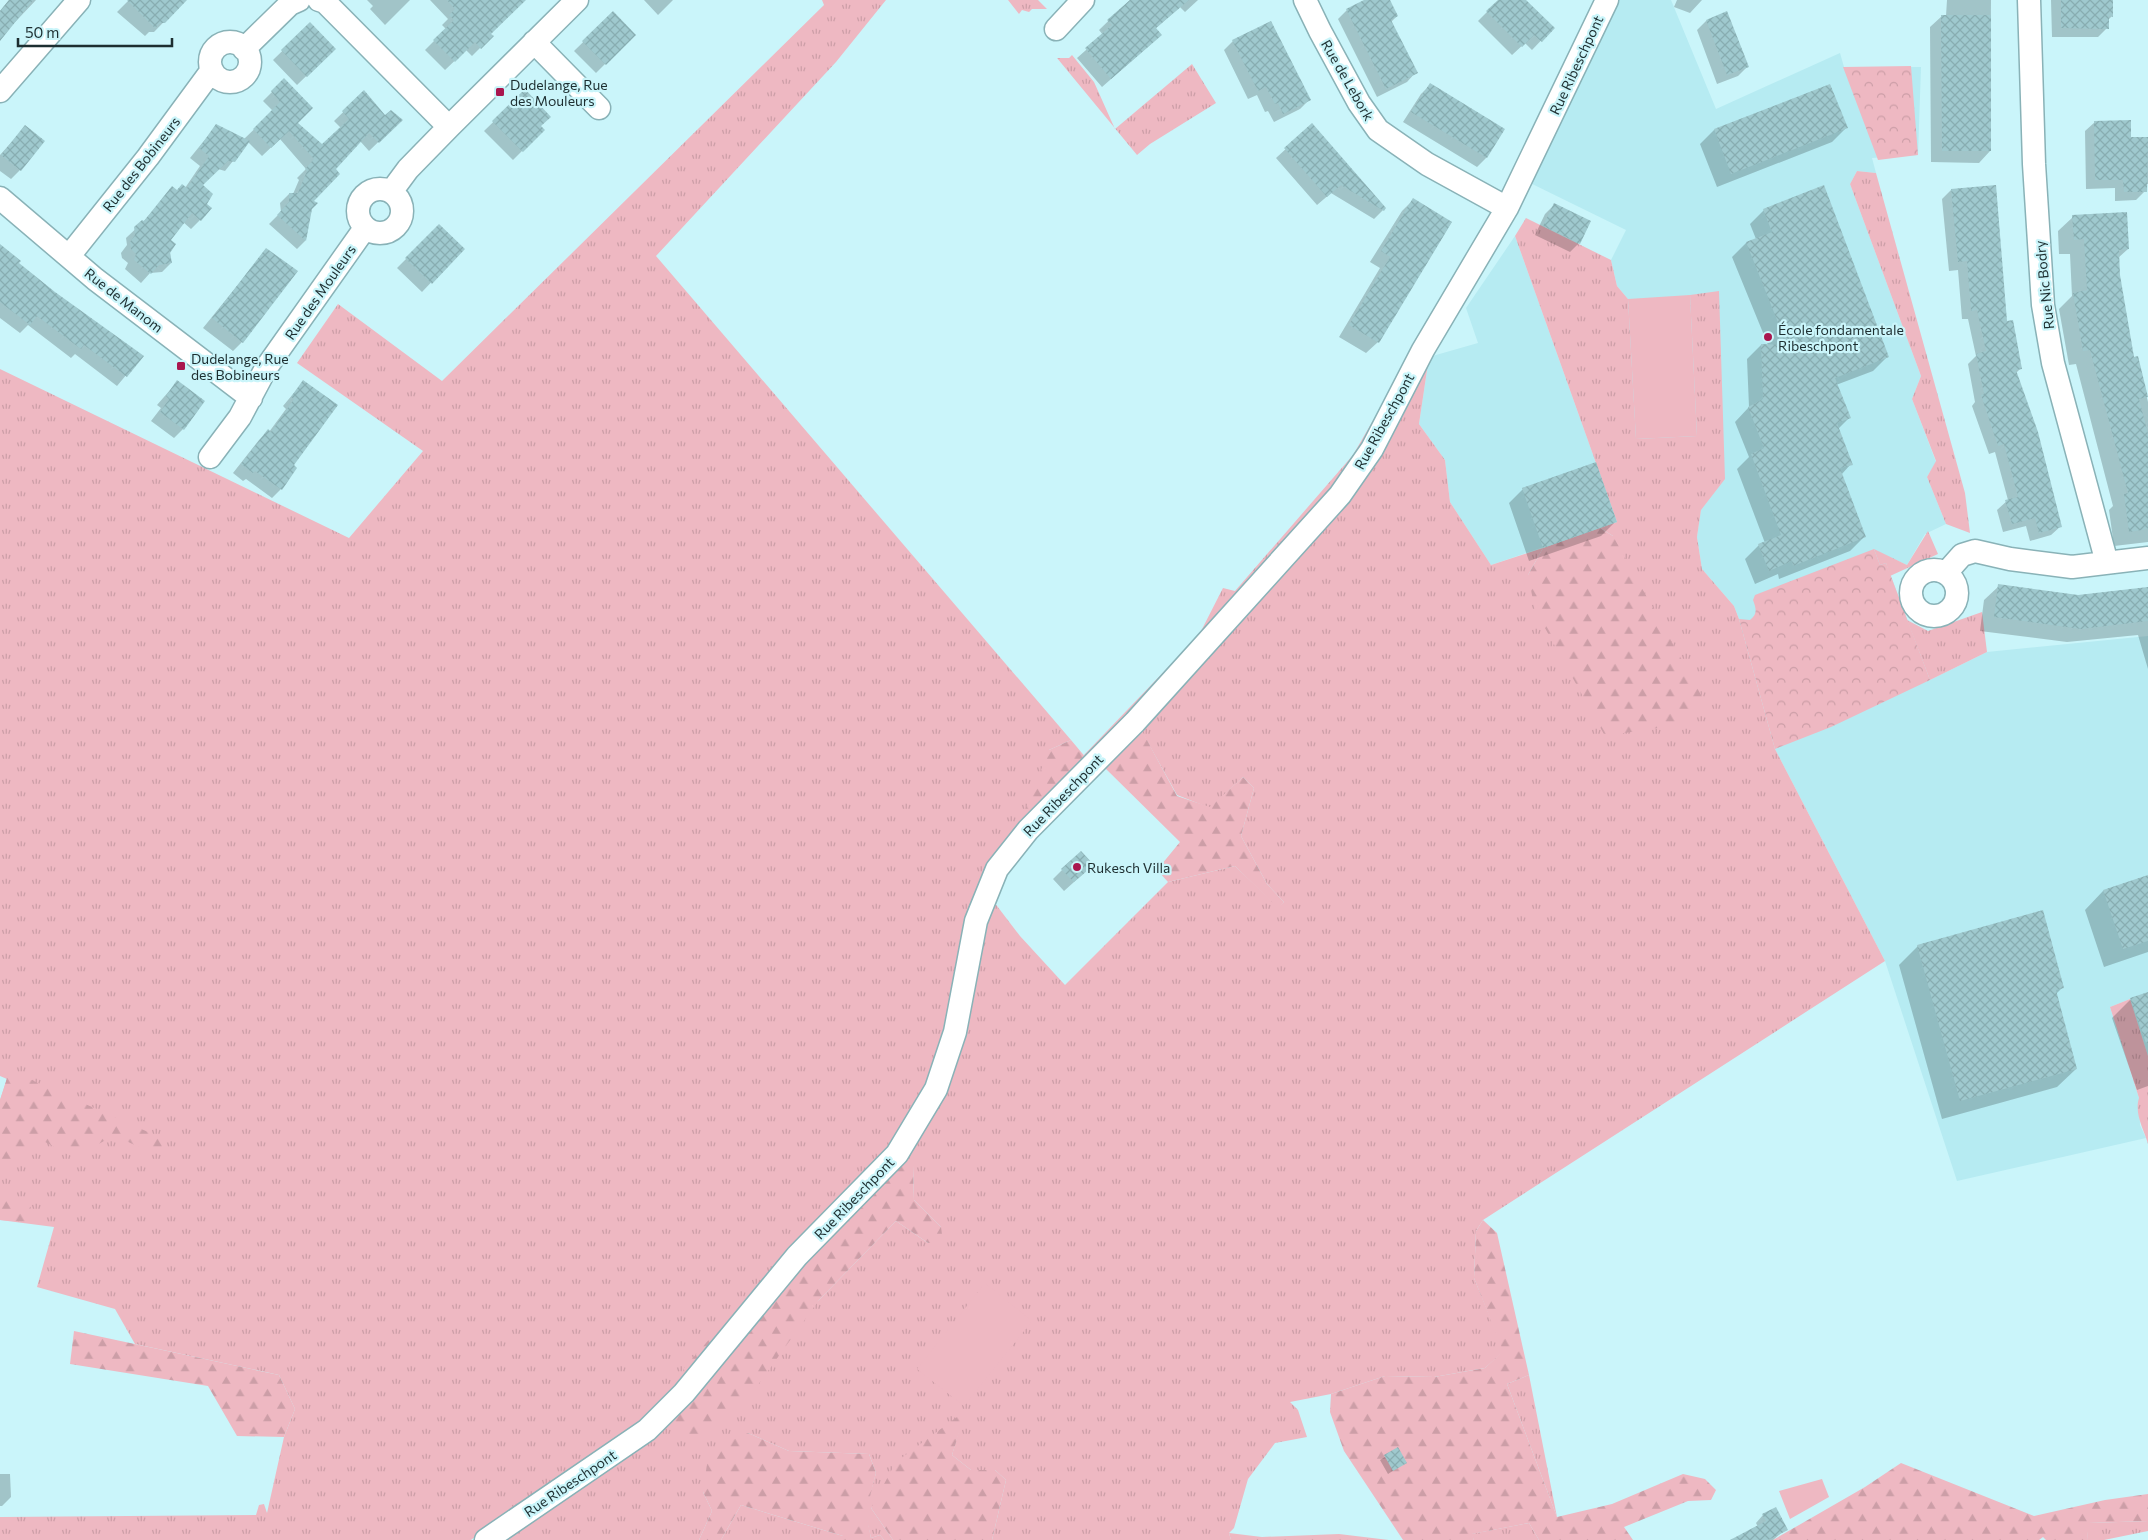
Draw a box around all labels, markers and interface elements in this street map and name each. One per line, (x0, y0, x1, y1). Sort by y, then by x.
street label: Rue Ribeschpont (1546, 12, 1607, 117)
scale bar (18, 15, 171, 47)
text: 50 m (25, 23, 59, 41)
street label: Rue de Lebork (1318, 37, 1378, 124)
place label: Dudelange, Rue des Mouleurs (510, 76, 608, 109)
marker: Dudelange, Rue des Mouleurs (494, 86, 506, 98)
street label: Rue des Bobineurs (99, 113, 183, 215)
street label: Rue Nic Bodry (2031, 240, 2057, 330)
street label: Rue des Mouleurs (281, 241, 359, 343)
street label: Rue de Manom (82, 264, 166, 336)
place label: École fondamentale Ribeschpont (1778, 321, 1904, 354)
marker: École fondamentale Ribeschpont (1762, 331, 1774, 343)
place label: Dudelange, Rue des Bobineurs (191, 350, 289, 383)
marker: Dudelange, Rue des Bobineurs (175, 360, 187, 372)
street label: Rue Ribeschpont (1350, 370, 1418, 472)
street label: Rue Ribeschpont (1020, 750, 1107, 840)
place label: Rukesch Villa (1087, 859, 1170, 876)
marker: Rukesch Villa (1071, 861, 1083, 873)
street label: Rue Ribeschpont (811, 1153, 898, 1243)
street label: Rue Ribeschpont (521, 1446, 620, 1520)

